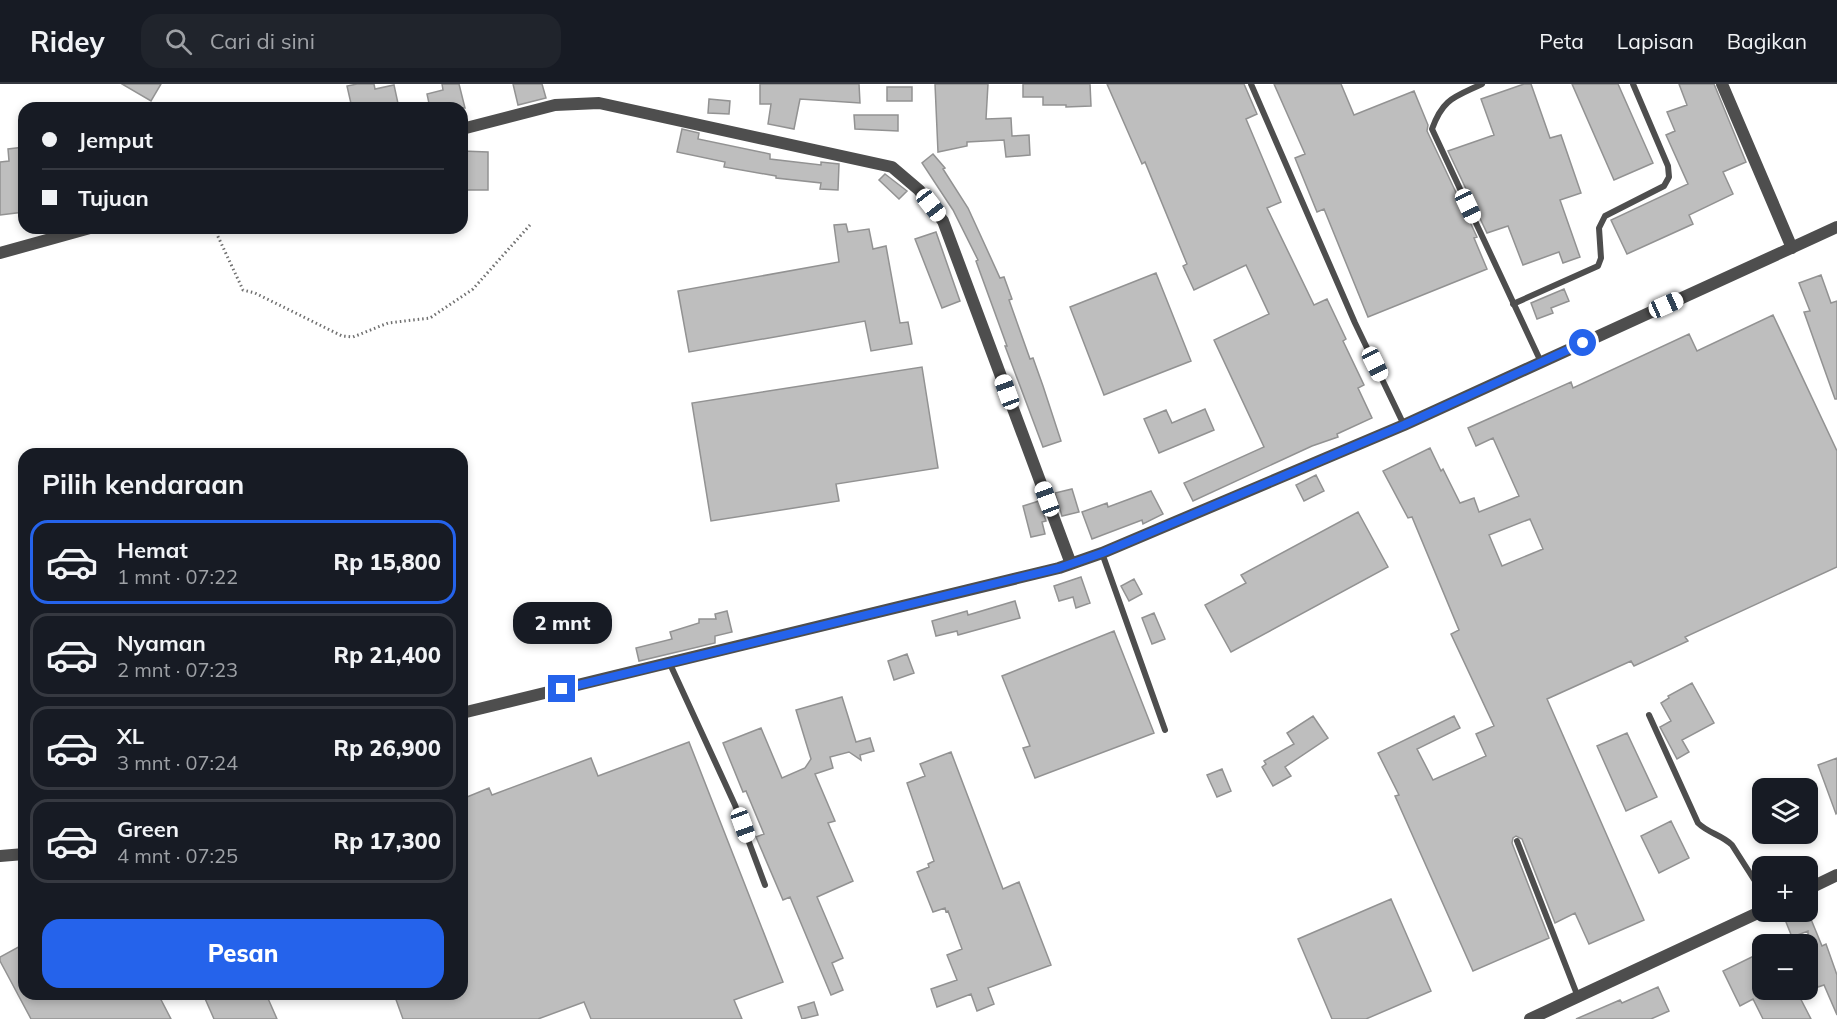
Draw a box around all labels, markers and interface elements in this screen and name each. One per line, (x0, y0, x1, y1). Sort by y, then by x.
search box (141, 14, 561, 68)
text: Ridey (30, 24, 105, 59)
icon: search (162, 25, 195, 58)
text: Cari di sini (210, 27, 315, 55)
text: Peta (1539, 28, 1584, 54)
text: Lapisan (1617, 28, 1694, 54)
text: Bagikan (1727, 28, 1807, 54)
text: Jemput (78, 126, 153, 154)
text: Tujuan (78, 184, 149, 212)
car (913, 185, 949, 225)
car (1452, 186, 1484, 226)
car (1646, 289, 1686, 321)
route start (1569, 329, 1596, 356)
car (1359, 344, 1391, 384)
car (992, 372, 1022, 412)
text: Pilih kendaraan (42, 467, 244, 501)
car (1032, 479, 1062, 519)
icon: car (45, 535, 99, 589)
text: Hemat (117, 536, 188, 564)
text: Rp 15,800 (334, 548, 441, 576)
text: 1 mnt · 07:22 (117, 564, 238, 589)
callout: 2 mnt (512, 602, 612, 644)
text: 2 mnt (534, 610, 591, 635)
icon: car (45, 628, 99, 682)
text: Nyaman (117, 629, 206, 657)
text: Rp 21,400 (334, 641, 441, 669)
text: 2 mnt · 07:23 (117, 657, 238, 682)
route end (548, 675, 575, 702)
icon: car (45, 721, 99, 775)
text: XL (117, 722, 144, 750)
text: Rp 26,900 (334, 734, 441, 762)
text: 3 mnt · 07:24 (117, 750, 238, 775)
map controls (1752, 778, 1818, 1000)
button: layers (1752, 778, 1818, 844)
car (728, 805, 758, 845)
icon: car (45, 814, 99, 868)
text: Green (117, 815, 179, 843)
text: Rp 17,300 (334, 827, 441, 855)
text: 4 mnt · 07:25 (117, 843, 238, 868)
button: + (1752, 856, 1818, 922)
button: Pesan (42, 919, 444, 988)
button: − (1752, 934, 1818, 1000)

